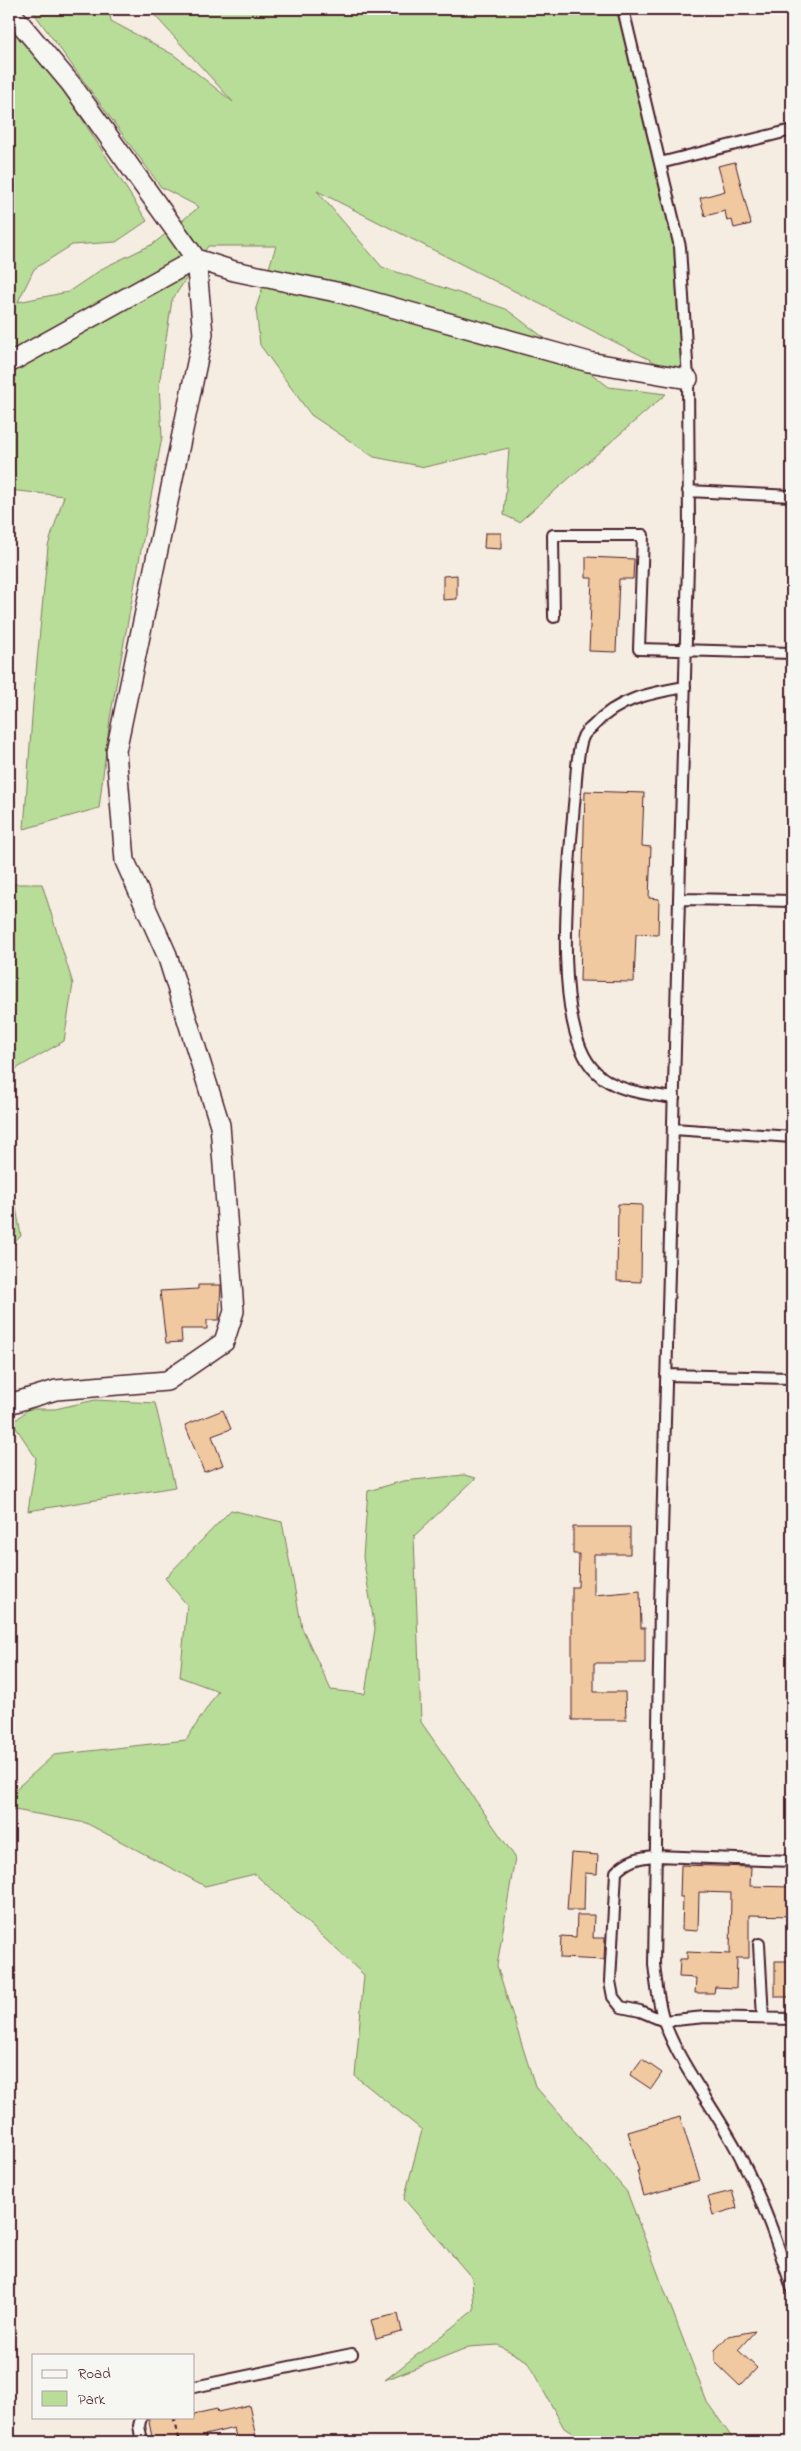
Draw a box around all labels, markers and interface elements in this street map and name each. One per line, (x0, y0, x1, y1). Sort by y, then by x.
legend (32, 2354, 195, 2418)
text: Road (78, 2363, 111, 2385)
text: Park (78, 2389, 106, 2411)

